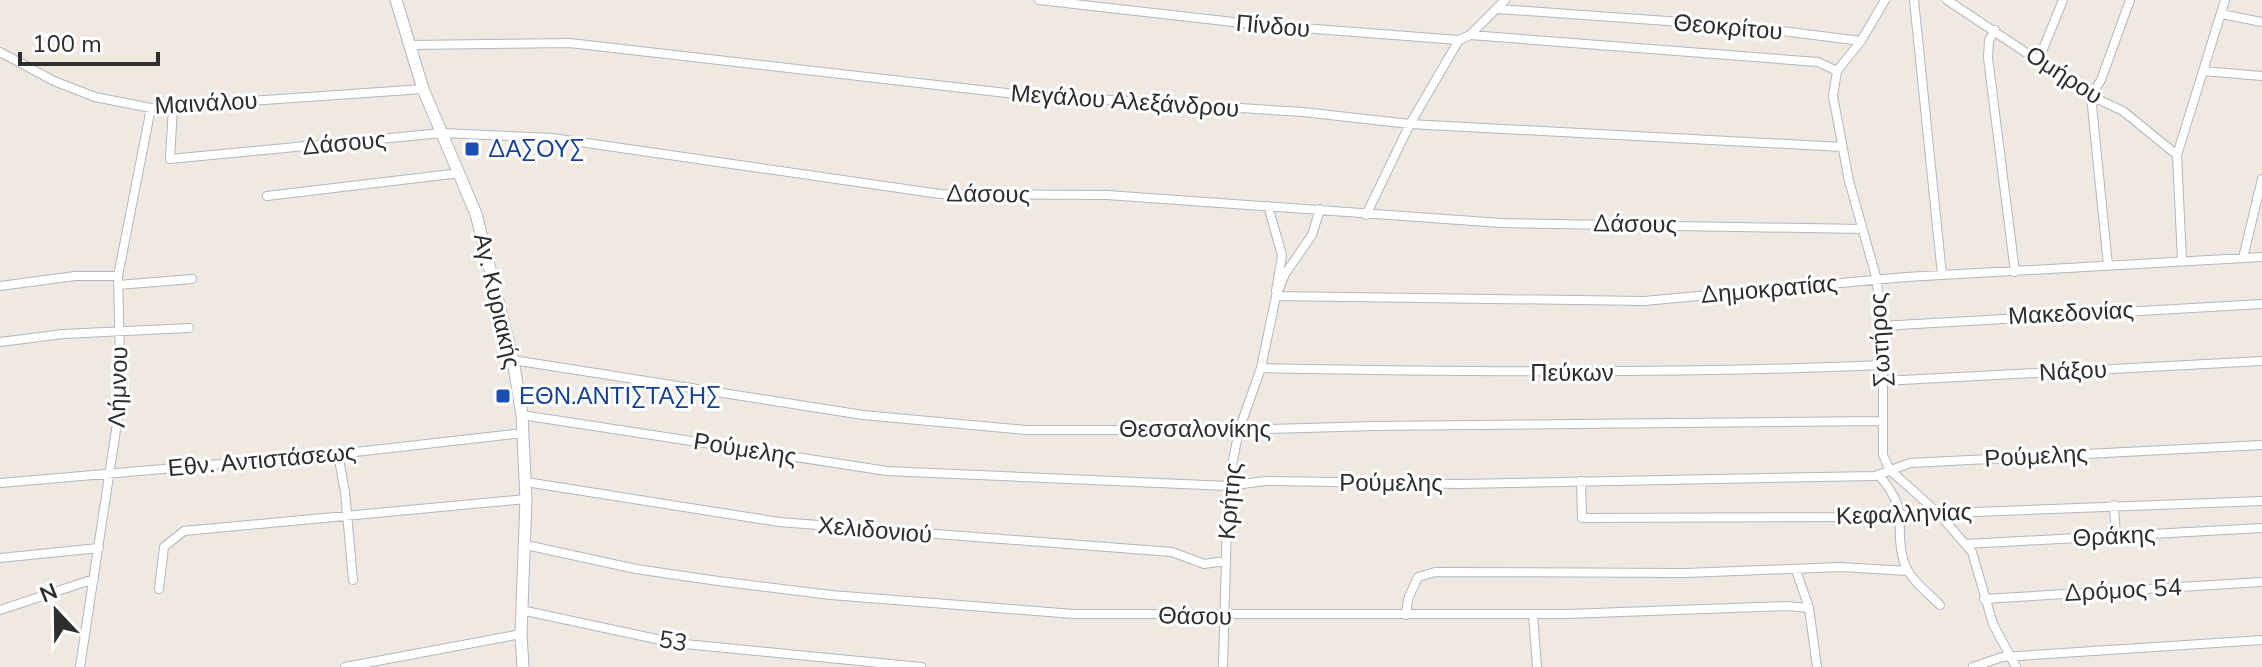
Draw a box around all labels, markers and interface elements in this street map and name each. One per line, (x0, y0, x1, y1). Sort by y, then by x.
street label: Θεοκρίτου (1672, 6, 1784, 48)
street label: Πίνδου (1234, 7, 1312, 45)
scale bar (20, 16, 158, 66)
text: 100 m (32, 28, 102, 60)
street label: Ομήρου (2019, 38, 2109, 112)
street label: Μεγάλου Αλεξάνδρου (1010, 77, 1240, 125)
street label: Μαινάλου (154, 84, 258, 122)
street label: Δάσους (301, 123, 387, 163)
place label: ΔΑΣΟΥΣ (488, 133, 584, 165)
marker: ΔΑΣΟΥΣ (463, 140, 481, 158)
street label: Δάσους (946, 177, 1030, 211)
street label: Δάσους (1593, 207, 1677, 241)
street label: Αγ. Κυριακής (466, 230, 528, 372)
street label: Δημοκρατίας (1699, 267, 1839, 311)
street label: Σωτήρος (1862, 292, 1898, 388)
street label: Μακεδονίας (2007, 294, 2135, 332)
street label: Λήμνου (101, 346, 135, 428)
street label: Νάξου (2038, 353, 2108, 389)
street label: Πεύκων (1530, 357, 1614, 389)
place label: ΕΘΝ.ΑΝΤΙΣΤΑΣΗΣ (519, 380, 721, 412)
marker: ΕΘΝ.ΑΝΤΙΣΤΑΣΗΣ (494, 387, 512, 405)
street label: Θεσσαλονίκης (1119, 413, 1271, 445)
street label: Ρούμελης (691, 425, 799, 473)
street label: Εθν. Αντιστάσεως (166, 436, 358, 484)
street label: Ρούμελης (1983, 437, 2089, 475)
street label: Κρήτης (1211, 461, 1249, 541)
street label: Ρούμελης (1339, 467, 1443, 499)
street label: Κεφαλληνίας (1835, 496, 1973, 532)
street label: Χελιδονιού (817, 509, 933, 551)
street label: Θράκης (2072, 518, 2156, 554)
north arrow (16, 571, 96, 651)
street label: Δρόμος 54 (2063, 571, 2183, 609)
text: N (36, 576, 62, 610)
street label: Θάσου (1158, 599, 1232, 633)
street label: 53 (656, 623, 690, 659)

